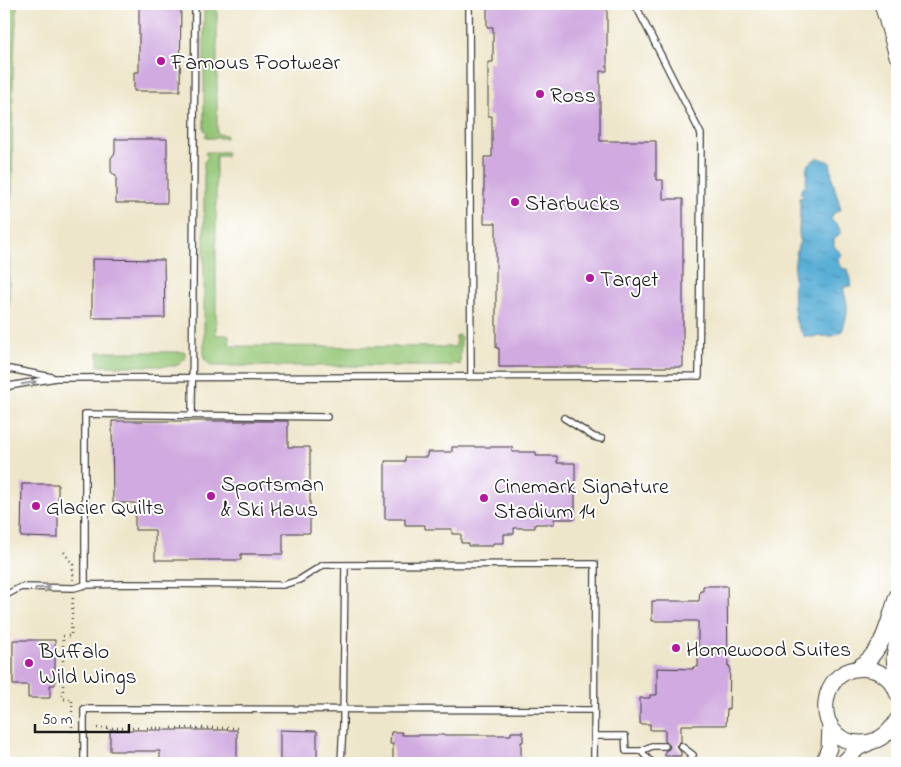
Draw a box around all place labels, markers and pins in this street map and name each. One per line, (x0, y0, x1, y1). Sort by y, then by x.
place label: Famous Footwear (170, 48, 341, 80)
marker: Famous Footwear (155, 55, 167, 67)
place label: Ross (550, 81, 596, 113)
marker: Ross (534, 88, 546, 100)
place label: Starbucks (525, 189, 620, 221)
marker: Starbucks (509, 196, 521, 208)
place label: Target (600, 265, 659, 298)
marker: Target (584, 272, 596, 284)
place label: Sportsman & Ski Haus (221, 470, 324, 527)
place label: Cinemark Signature Stadium 14 (494, 472, 669, 529)
marker: Sportsman & Ski Haus (205, 490, 217, 502)
marker: Cinemark Signature Stadium 14 (478, 492, 490, 504)
place label: Glacier Quilts (46, 493, 164, 525)
marker: Glacier Quilts (30, 500, 42, 512)
place label: Homewood Suites (686, 635, 851, 667)
place label: Buffalo Wild Wings (38, 637, 137, 695)
marker: Homewood Suites (670, 642, 682, 654)
marker: Buffalo Wild Wings (23, 657, 35, 669)

